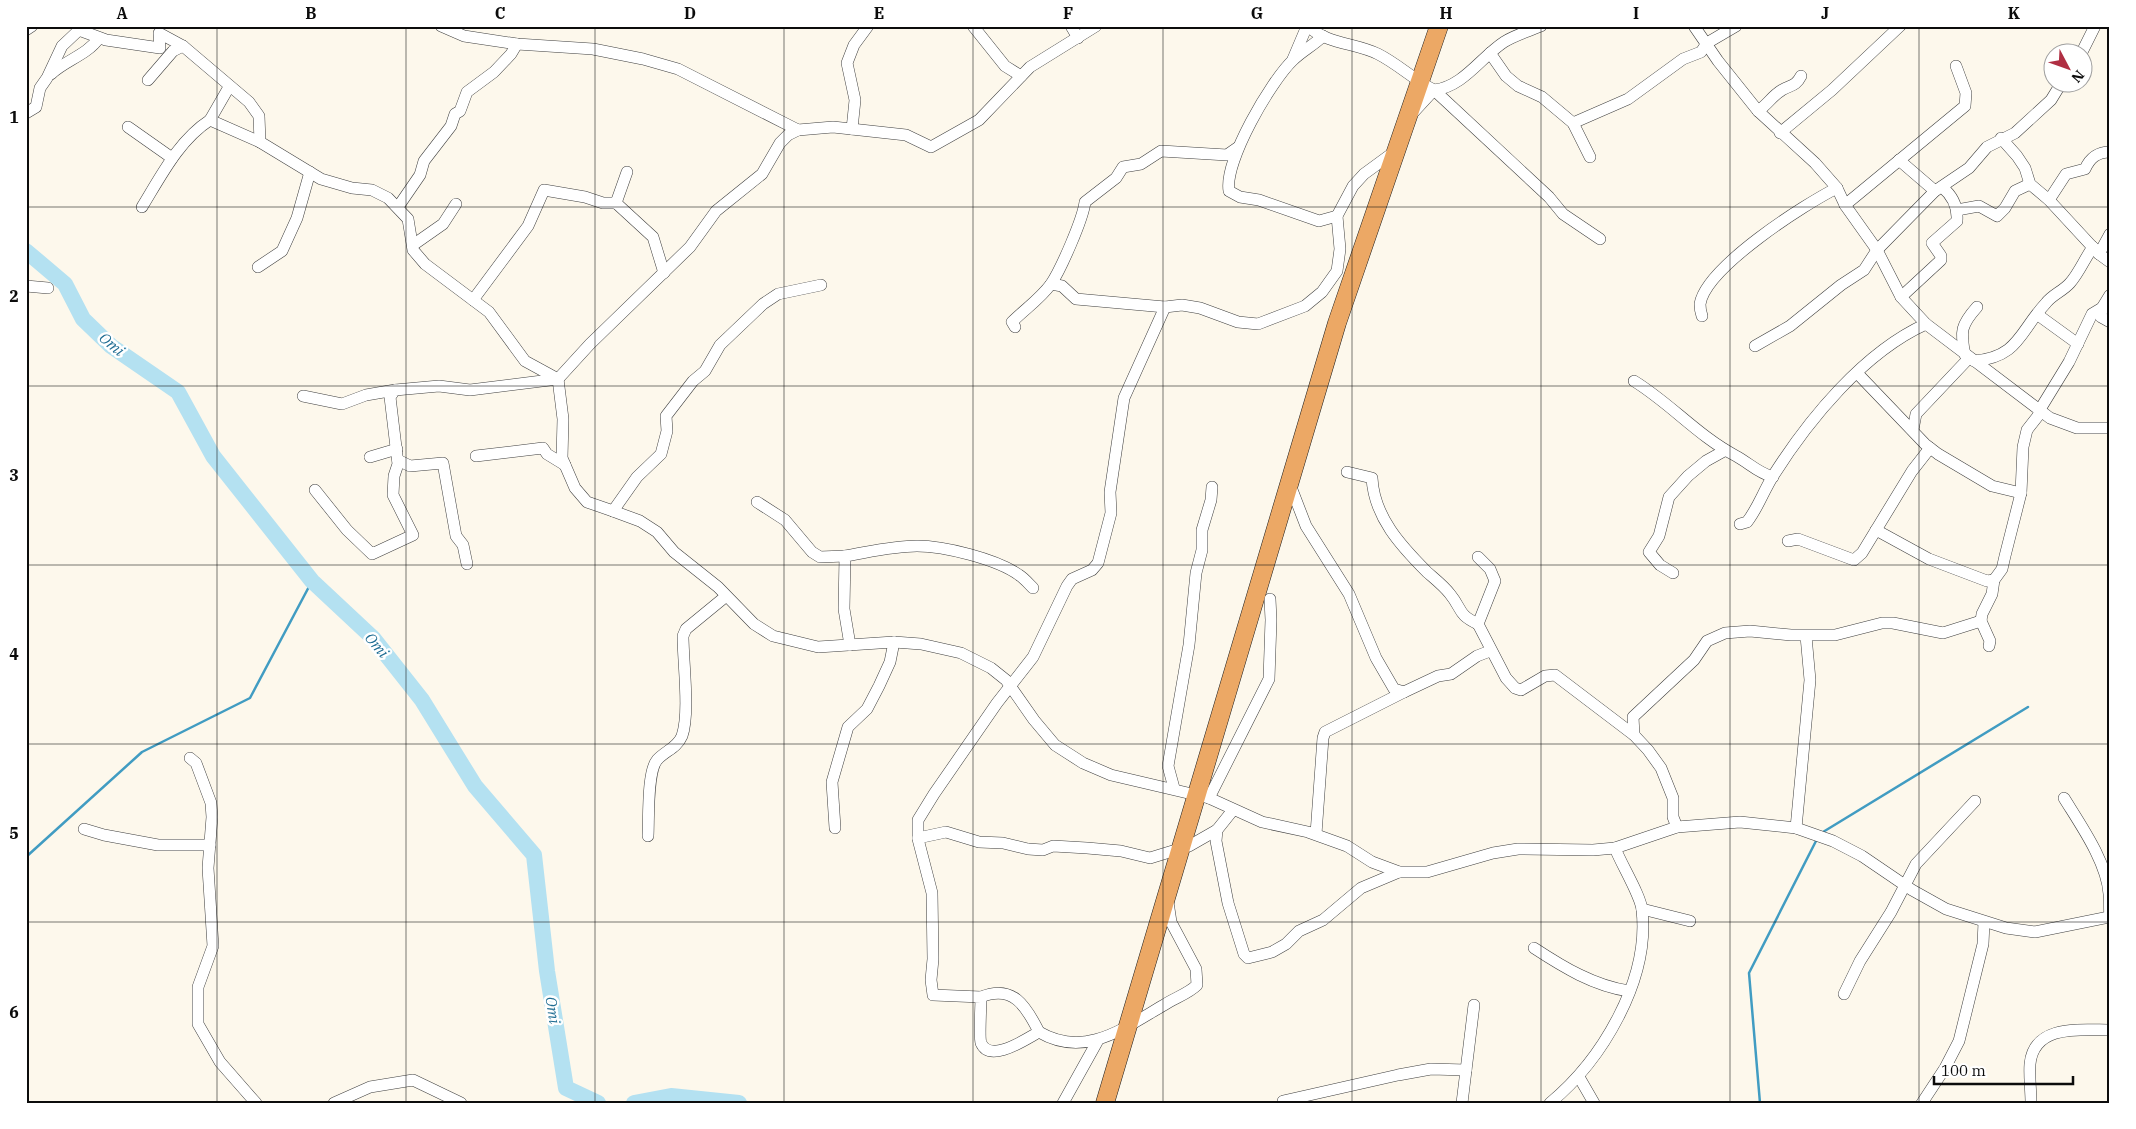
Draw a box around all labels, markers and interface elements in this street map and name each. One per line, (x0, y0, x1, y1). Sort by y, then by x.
text: A (116, 3, 128, 23)
text: B (305, 3, 317, 23)
text: C (495, 3, 505, 23)
text: D (684, 3, 696, 23)
text: E (874, 3, 884, 23)
text: F (1063, 3, 1073, 23)
text: G (1251, 3, 1263, 23)
text: H (1440, 3, 1453, 23)
text: I (1633, 3, 1639, 23)
text: J (1821, 3, 1829, 23)
text: K (2008, 3, 2021, 23)
north arrow (2044, 42, 2094, 92)
text: N (2067, 66, 2088, 87)
text: 1 (9, 107, 19, 127)
text: 2 (9, 286, 19, 306)
water label: Omi (95, 328, 129, 360)
text: 3 (9, 465, 19, 485)
water label: Omi (361, 628, 393, 662)
text: 4 (9, 644, 19, 664)
text: 5 (9, 823, 19, 843)
water label: Omi (541, 995, 565, 1025)
text: 6 (9, 1002, 19, 1022)
scale bar (1934, 1054, 2072, 1086)
text: 100 m (1941, 1061, 1986, 1080)

